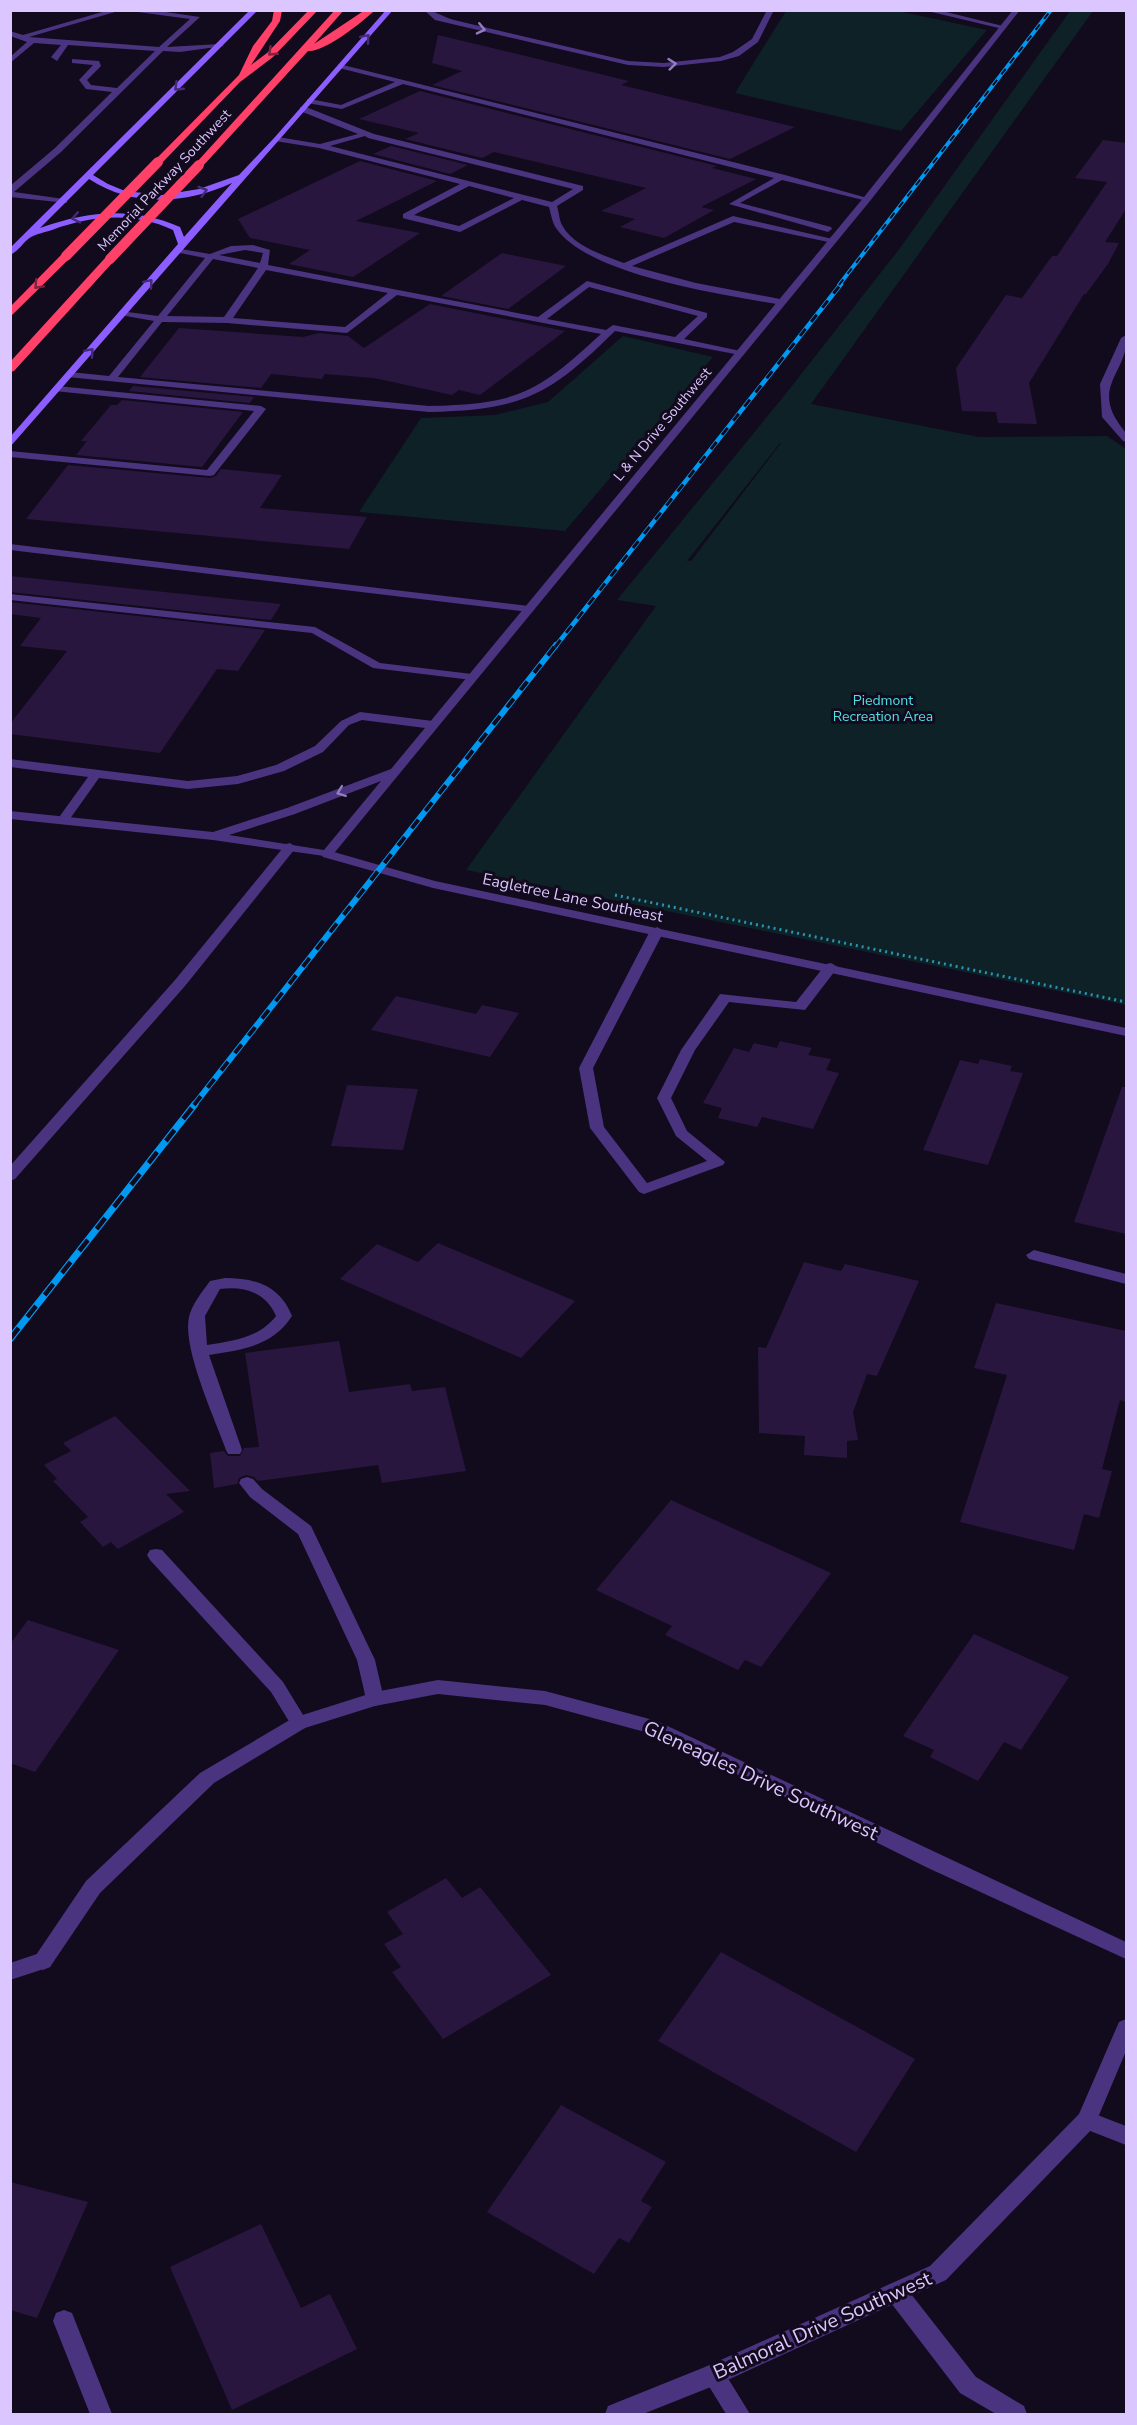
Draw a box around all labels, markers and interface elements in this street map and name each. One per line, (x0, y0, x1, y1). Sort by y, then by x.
one-way arrow (476, 21, 486, 34)
one-way arrow (359, 34, 370, 45)
one-way arrow (269, 45, 279, 56)
one-way arrow (668, 58, 677, 71)
one-way arrow (175, 79, 186, 90)
street label: Memorial Parkway Southwest (93, 105, 235, 256)
one-way arrow (198, 186, 208, 198)
one-way arrow (71, 211, 81, 224)
one-way arrow (34, 278, 45, 289)
one-way arrow (142, 279, 153, 290)
one-way arrow (83, 348, 94, 359)
street label: L & N Drive Southwest (609, 363, 716, 485)
park label: Piedmont Recreation Area (833, 691, 933, 726)
one-way arrow (336, 784, 347, 797)
street label: Eagletree Lane Southeast (480, 868, 665, 928)
street label: Gleneagles Drive Southwest (639, 1714, 883, 1847)
street label: Balmoral Drive Southwest (709, 2265, 937, 2386)

